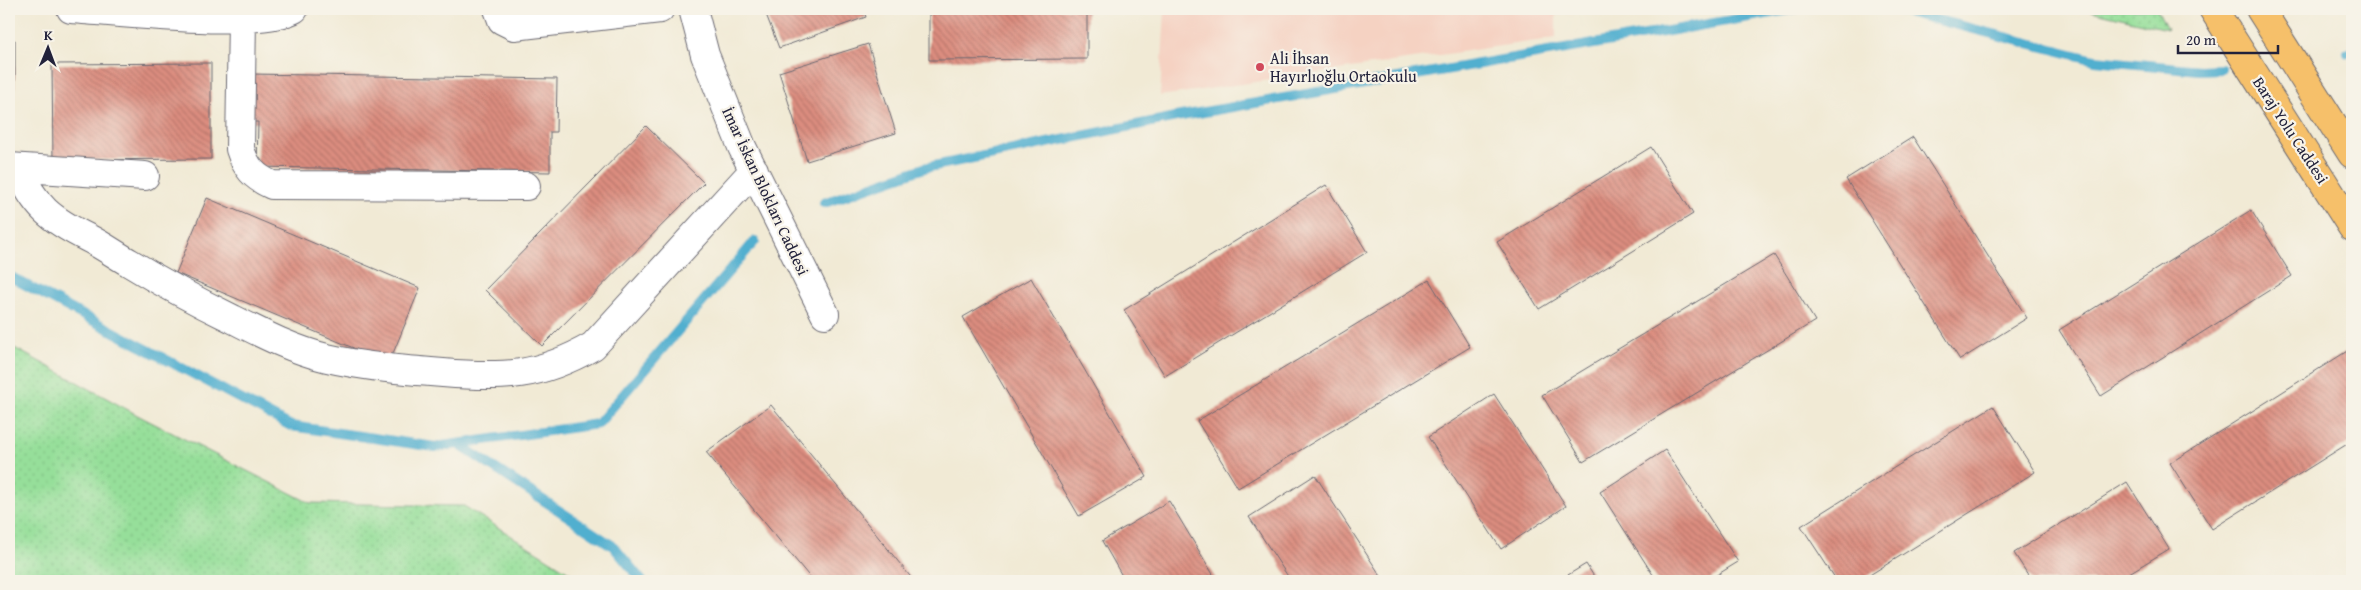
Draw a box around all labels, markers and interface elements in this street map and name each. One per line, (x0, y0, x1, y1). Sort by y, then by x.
north arrow (22, 22, 72, 72)
scale bar (2178, 22, 2278, 54)
text: K (44, 25, 53, 45)
text: 20 m (2186, 29, 2217, 50)
place label: Ali İhsan Hayırlıoğlu Ortaokulu (1270, 46, 1417, 88)
marker: Ali İhsan Hayırlıoğlu Ortaokulu (1254, 61, 1266, 73)
street label: Baraj Yolu Caddesi (2247, 72, 2335, 189)
street label: İmar İskan Blokları Caddesi (716, 103, 816, 280)

